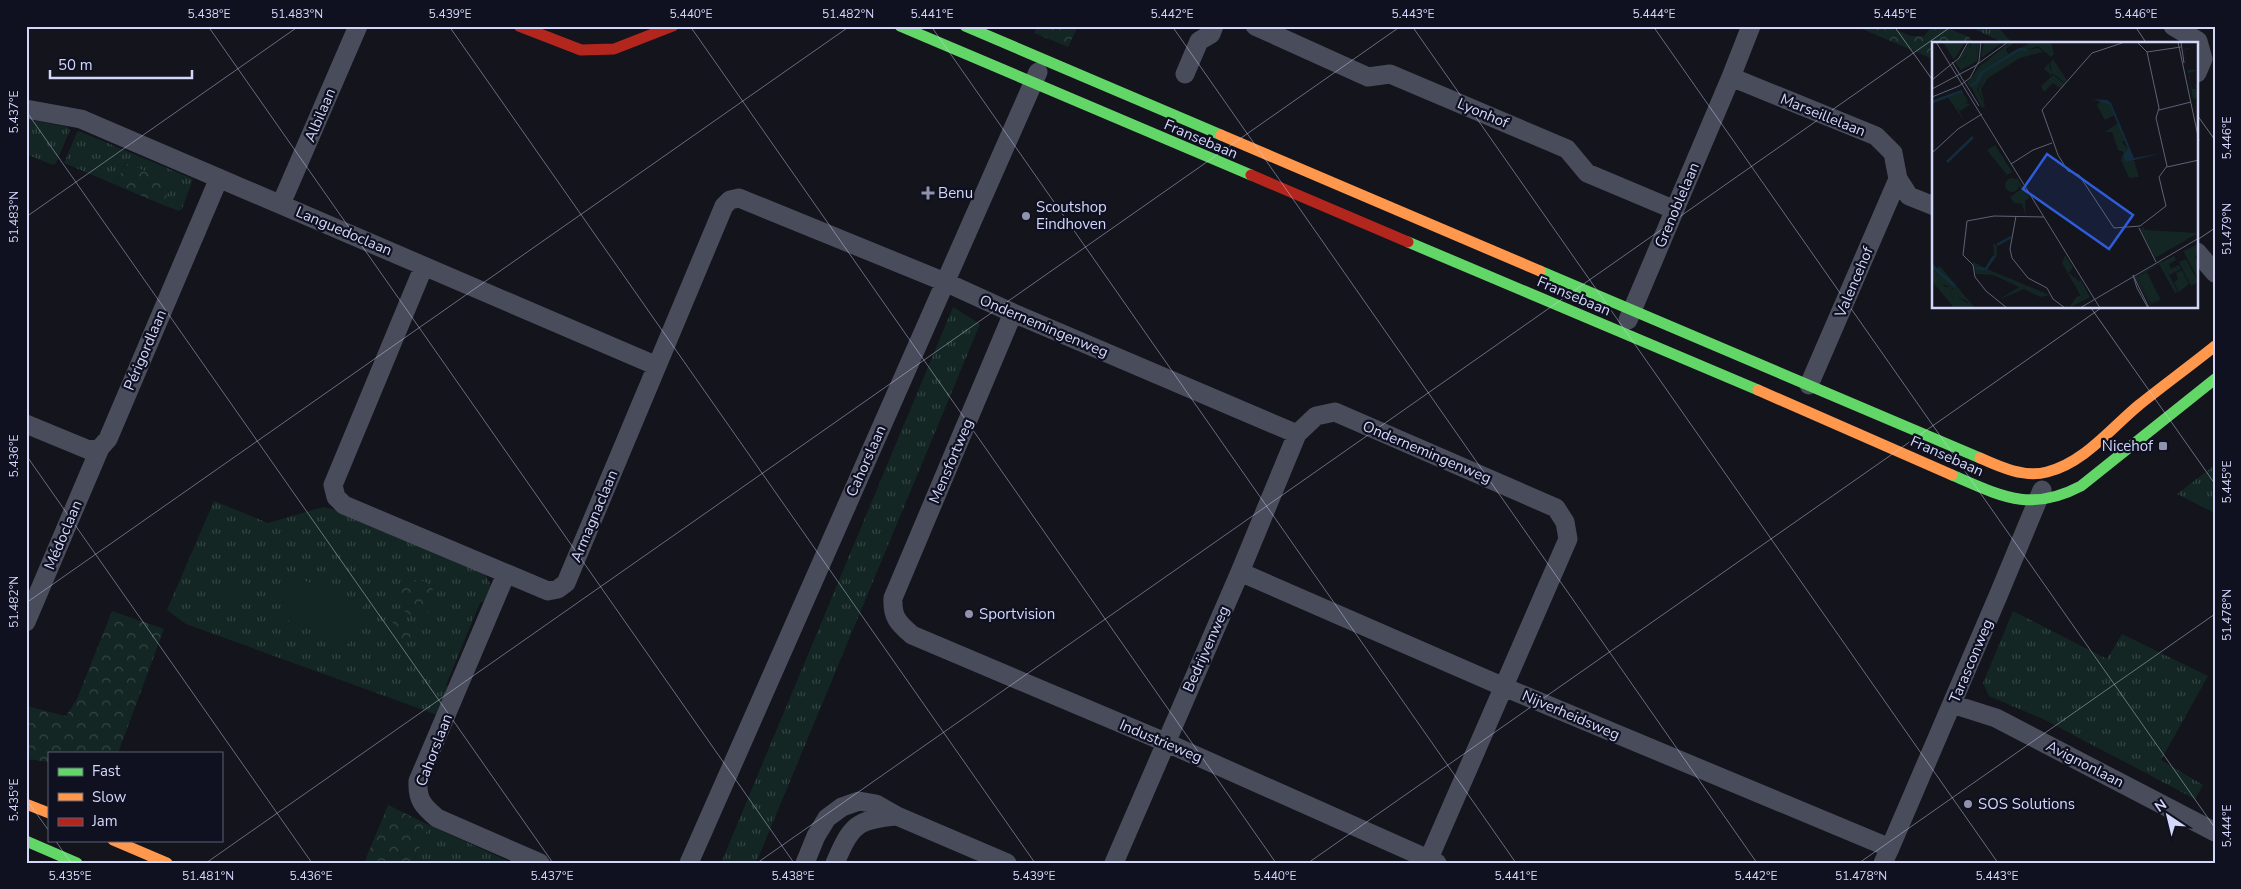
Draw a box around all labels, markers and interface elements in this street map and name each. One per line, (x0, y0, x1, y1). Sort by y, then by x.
text: 5.438°E (188, 6, 230, 22)
text: 51.483°N (271, 6, 323, 22)
text: 5.439°E (429, 6, 471, 22)
text: 5.440°E (670, 6, 712, 22)
text: 51.482°N (822, 6, 874, 22)
text: 5.441°E (911, 6, 953, 22)
text: 5.442°E (1151, 6, 1193, 22)
text: 5.443°E (1392, 6, 1434, 22)
text: 5.444°E (1633, 6, 1675, 22)
text: 5.445°E (1874, 6, 1916, 22)
text: 5.446°E (2115, 6, 2157, 22)
inset map (1932, 42, 2198, 309)
scale bar (50, 48, 192, 80)
text: 50 m (58, 55, 93, 75)
street label: Albilaan (300, 85, 340, 145)
street label: Marseillelaan (1777, 89, 1869, 141)
text: 5.437°E (6, 91, 22, 133)
street label: Lyonhof (1454, 93, 1513, 133)
street label: Fransebaan (1161, 115, 1241, 163)
text: 5.446°E (2219, 117, 2235, 159)
street label: Grenoblelaan (1650, 159, 1704, 251)
place label: Benu (938, 183, 973, 203)
marker: Benu (922, 187, 934, 199)
text: 51.483°N (6, 191, 22, 243)
place label: Scoutshop Eindhoven (1036, 197, 1107, 234)
street label: Languedoclaan (293, 202, 395, 260)
text: 51.479°N (2219, 203, 2235, 255)
marker: Scoutshop Eindhoven (1020, 210, 1032, 222)
street label: Valencehof (1830, 243, 1878, 321)
street label: Fransebaan (1534, 272, 1614, 320)
street label: Ondernemingenweg (977, 290, 1111, 362)
street label: Périgordlaan (119, 307, 171, 393)
street label: Mensfortweg (924, 416, 978, 506)
street label: Ondernemingenweg (1360, 416, 1494, 488)
street label: Cahorslaan (841, 422, 891, 500)
street label: Fransebaan (1907, 431, 1987, 481)
text: 5.436°E (6, 435, 22, 477)
place label: Nicehof (2102, 436, 2154, 456)
marker: Nicehof (2157, 440, 2169, 452)
text: 5.445°E (2219, 461, 2235, 503)
street label: Armagnaclaan (566, 467, 622, 565)
street label: Médoclaan (39, 497, 87, 573)
text: 51.482°N (6, 576, 22, 628)
text: 51.478°N (2219, 589, 2235, 641)
street label: Bedrijvenweg (1178, 603, 1234, 695)
place label: Sportvision (979, 604, 1055, 624)
marker: Sportvision (963, 608, 975, 620)
street label: Tarasconweg (1944, 616, 1998, 706)
street label: Nijverheidsweg (1519, 685, 1623, 745)
street label: Cahorslaan (411, 711, 457, 789)
street label: Industrieweg (1117, 715, 1205, 767)
street label: Avignonlaan (2043, 736, 2127, 792)
legend (48, 752, 222, 842)
text: Fast (92, 761, 121, 781)
text: 5.435°E (6, 779, 22, 821)
text: Slow (92, 787, 127, 807)
north arrow (2144, 792, 2194, 842)
place label: SOS Solutions (1978, 794, 2075, 814)
text: N (2151, 795, 2171, 817)
marker: SOS Solutions (1962, 798, 1974, 810)
text: 5.444°E (2219, 805, 2235, 847)
text: Jam (91, 811, 118, 831)
text: 5.435°E (49, 868, 91, 884)
text: 51.481°N (182, 868, 234, 884)
text: 5.436°E (290, 868, 332, 884)
text: 5.437°E (531, 868, 573, 884)
text: 5.438°E (772, 868, 814, 884)
text: 5.439°E (1013, 868, 1055, 884)
text: 5.440°E (1254, 868, 1296, 884)
text: 5.441°E (1495, 868, 1537, 884)
text: 5.442°E (1735, 868, 1777, 884)
text: 51.478°N (1835, 868, 1887, 884)
text: 5.443°E (1976, 868, 2018, 884)

